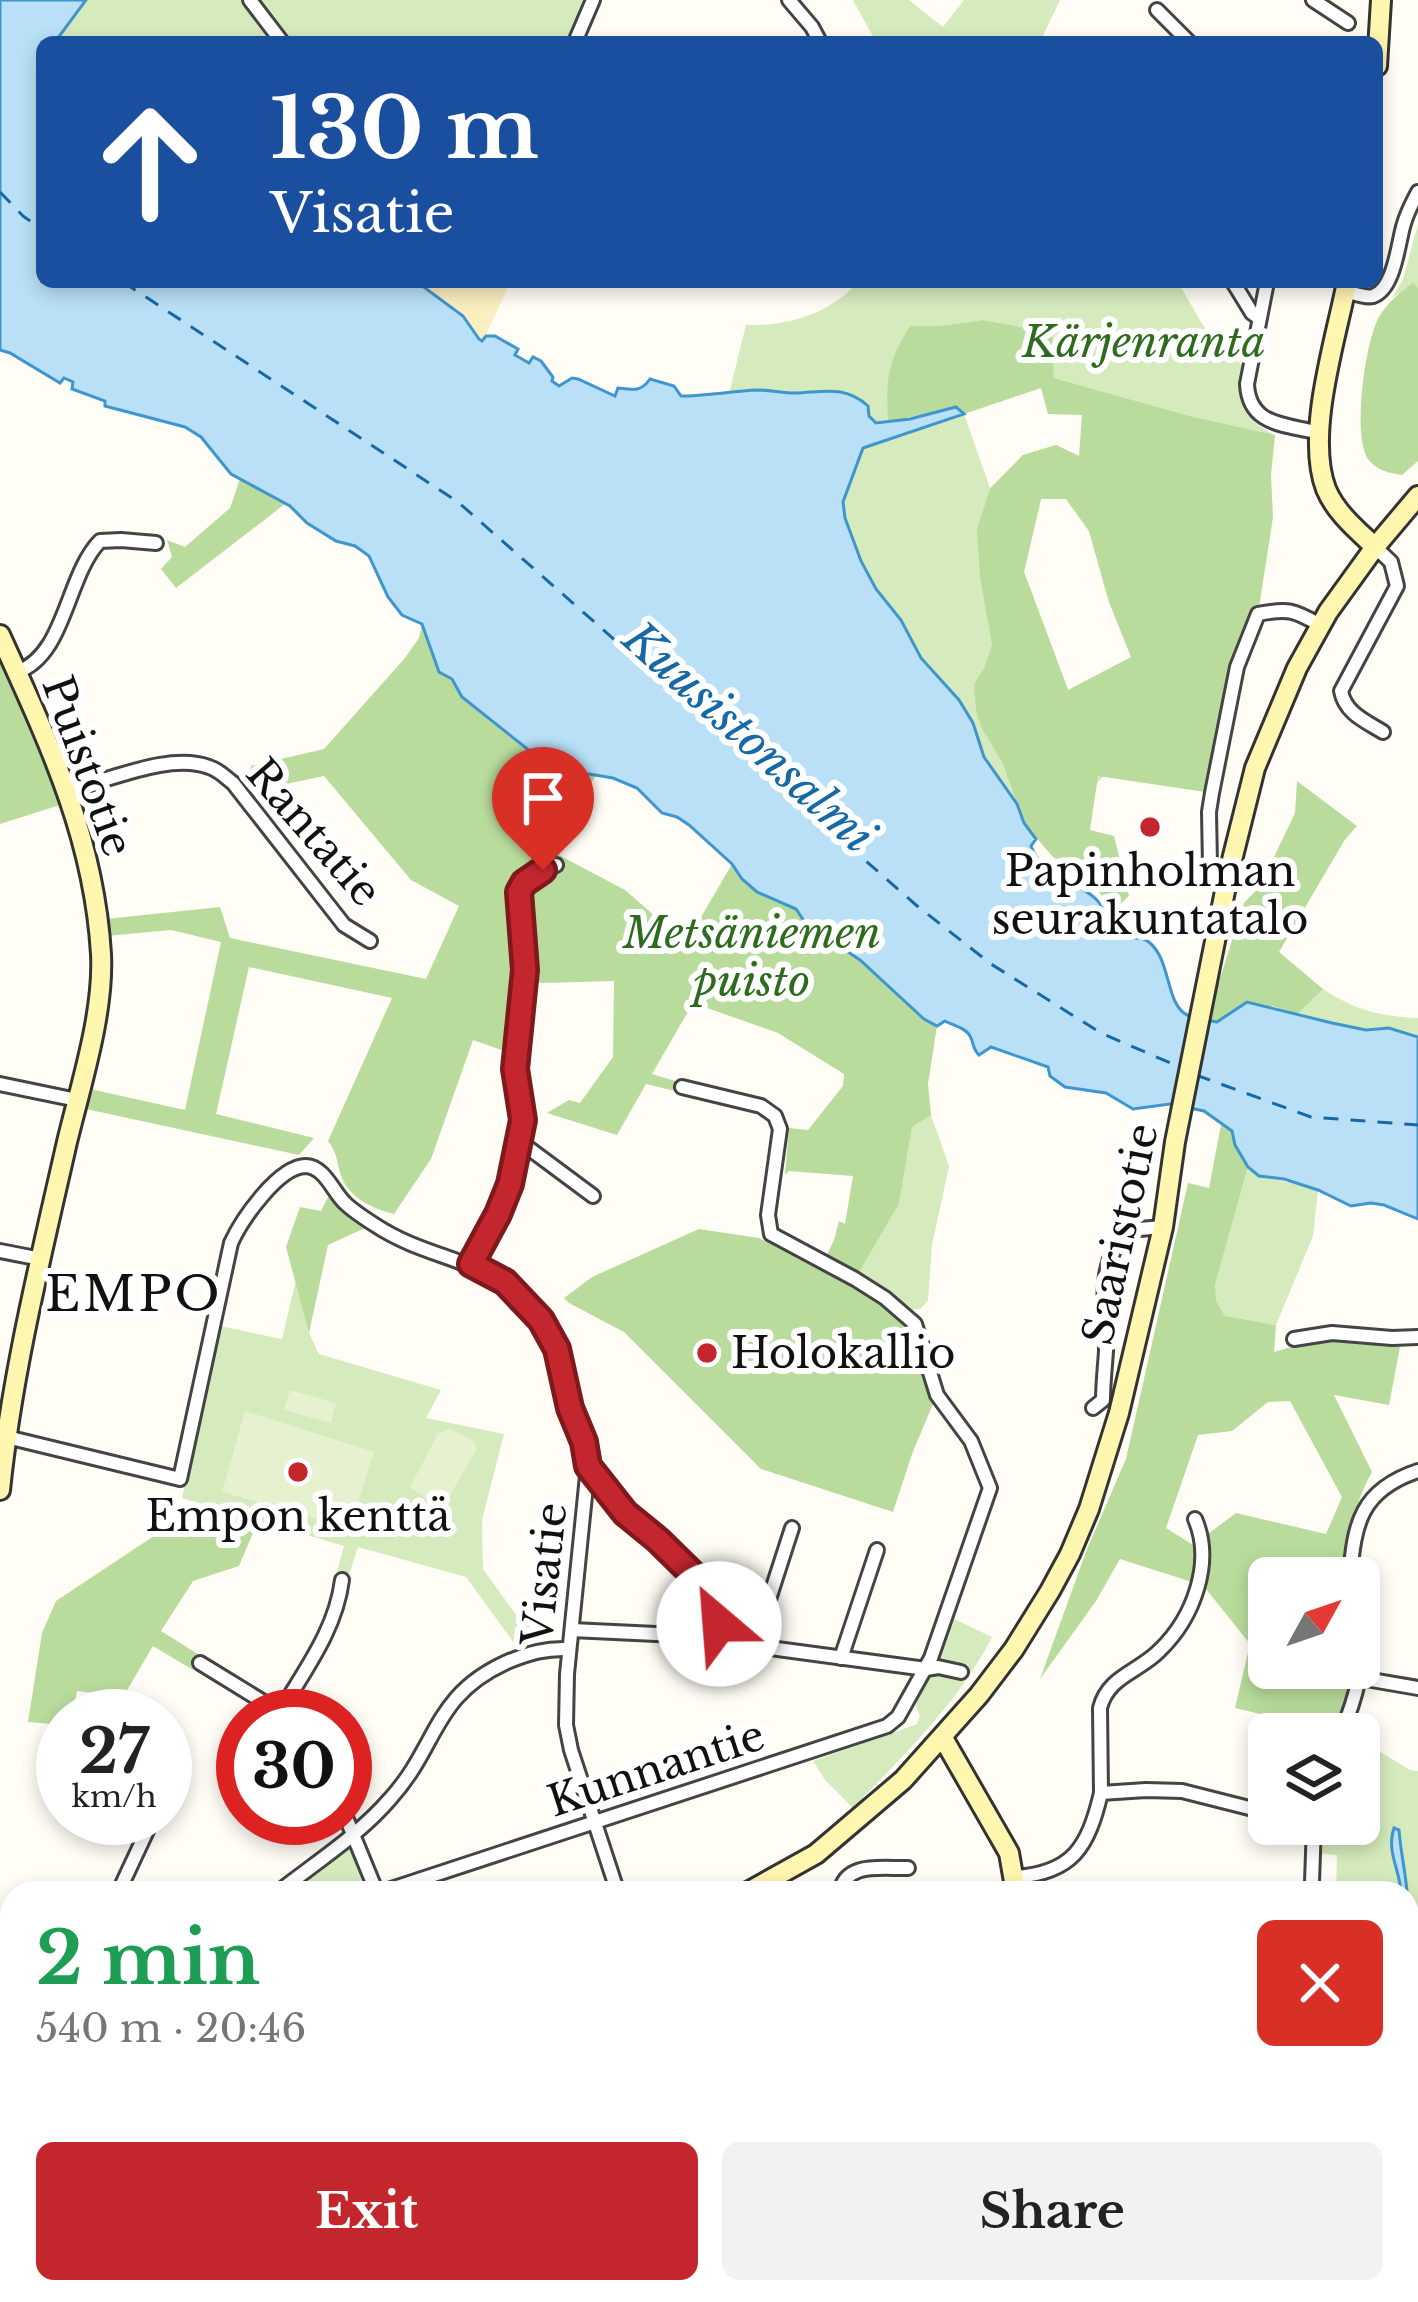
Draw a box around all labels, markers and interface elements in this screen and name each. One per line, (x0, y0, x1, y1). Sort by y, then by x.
text: 130 m (270, 77, 539, 181)
icon: ahead (72, 84, 228, 240)
text: Visatie (270, 180, 454, 247)
park label: Kärjenranta (1021, 316, 1266, 368)
water label: Kuusistonsalmi (611, 609, 886, 865)
street label: Puistotie (31, 669, 145, 863)
pin (492, 747, 594, 870)
street label: Rantatie (236, 748, 392, 916)
icon: arrive (510, 765, 576, 831)
marker: Papinholman seurakuntatalo (1137, 814, 1163, 840)
place label: Papinholman seurakuntatalo (992, 845, 1308, 945)
park label: Metsäniemen puisto (621, 907, 881, 1007)
street label: Saaristotie (1071, 1119, 1169, 1349)
district label: EMPO (45, 1264, 223, 1324)
place label: Holokallio (731, 1327, 956, 1379)
marker: Holokallio (694, 1340, 720, 1366)
marker: Empon kenttä (285, 1459, 311, 1485)
place label: Empon kenttä (146, 1490, 451, 1542)
street label: Visatie (511, 1500, 577, 1649)
north arrow (1248, 1557, 1380, 1689)
map controls (1248, 1557, 1380, 1845)
position arrow (656, 1561, 782, 1687)
speed limit sign: 30 (216, 1689, 372, 1845)
street label: Kunnantie (541, 1709, 771, 1827)
button: layers (1248, 1713, 1380, 1845)
text: 27 (79, 1715, 149, 1789)
text: km/h (71, 1778, 157, 1815)
text: 2 min (36, 1914, 260, 2003)
button: close (1257, 1920, 1383, 2046)
text: 540 m · 20:46 (36, 2004, 306, 2053)
button: Exit (36, 2142, 698, 2280)
button: Share (722, 2142, 1383, 2280)

